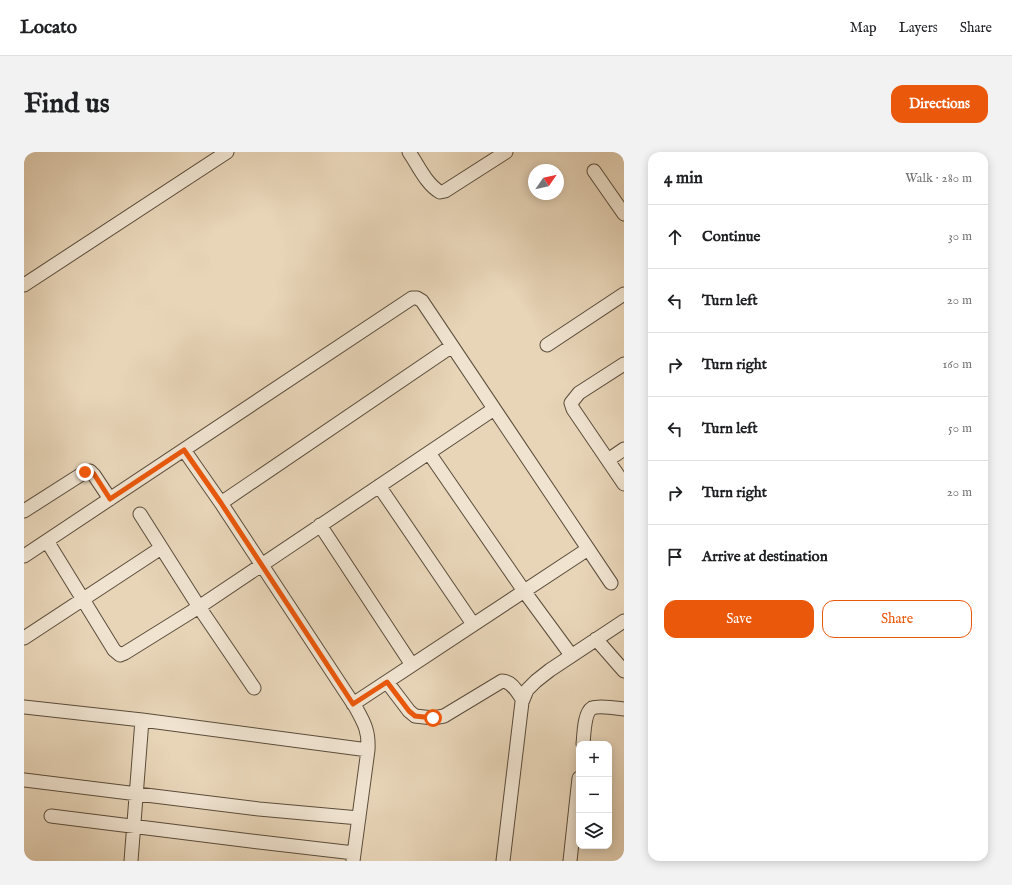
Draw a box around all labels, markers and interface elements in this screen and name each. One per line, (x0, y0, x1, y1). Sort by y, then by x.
text: Locato (20, 16, 77, 40)
text: Map (850, 19, 877, 37)
text: Layers (899, 19, 938, 37)
text: Share (960, 19, 992, 37)
button: Directions (891, 85, 988, 123)
text: Find us (24, 87, 110, 122)
north arrow (528, 164, 564, 200)
text: 4 min (664, 168, 703, 189)
text: Walk · 280 m (905, 170, 972, 187)
icon: ahead (664, 226, 686, 248)
text: Continue (702, 227, 760, 246)
text: 30 m (948, 228, 972, 245)
icon: left (664, 290, 686, 312)
text: Turn left (702, 291, 758, 310)
text: 20 m (947, 292, 972, 309)
icon: right (664, 354, 686, 376)
text: Turn right (702, 355, 767, 374)
text: 160 m (942, 356, 972, 373)
icon: left (664, 418, 686, 440)
text: Turn left (702, 419, 758, 438)
text: 50 m (948, 420, 972, 437)
route end (76, 463, 94, 481)
icon: right (664, 482, 686, 504)
text: Turn right (702, 483, 767, 502)
text: 20 m (947, 484, 972, 501)
icon: arrive (664, 546, 686, 568)
text: Arrive at destination (702, 547, 828, 566)
button: Save (664, 600, 814, 638)
button: Share (822, 600, 972, 638)
route start (424, 709, 442, 727)
map controls (576, 741, 612, 849)
button: + (576, 741, 612, 777)
button: − (576, 777, 612, 813)
button: layers (576, 813, 612, 849)

